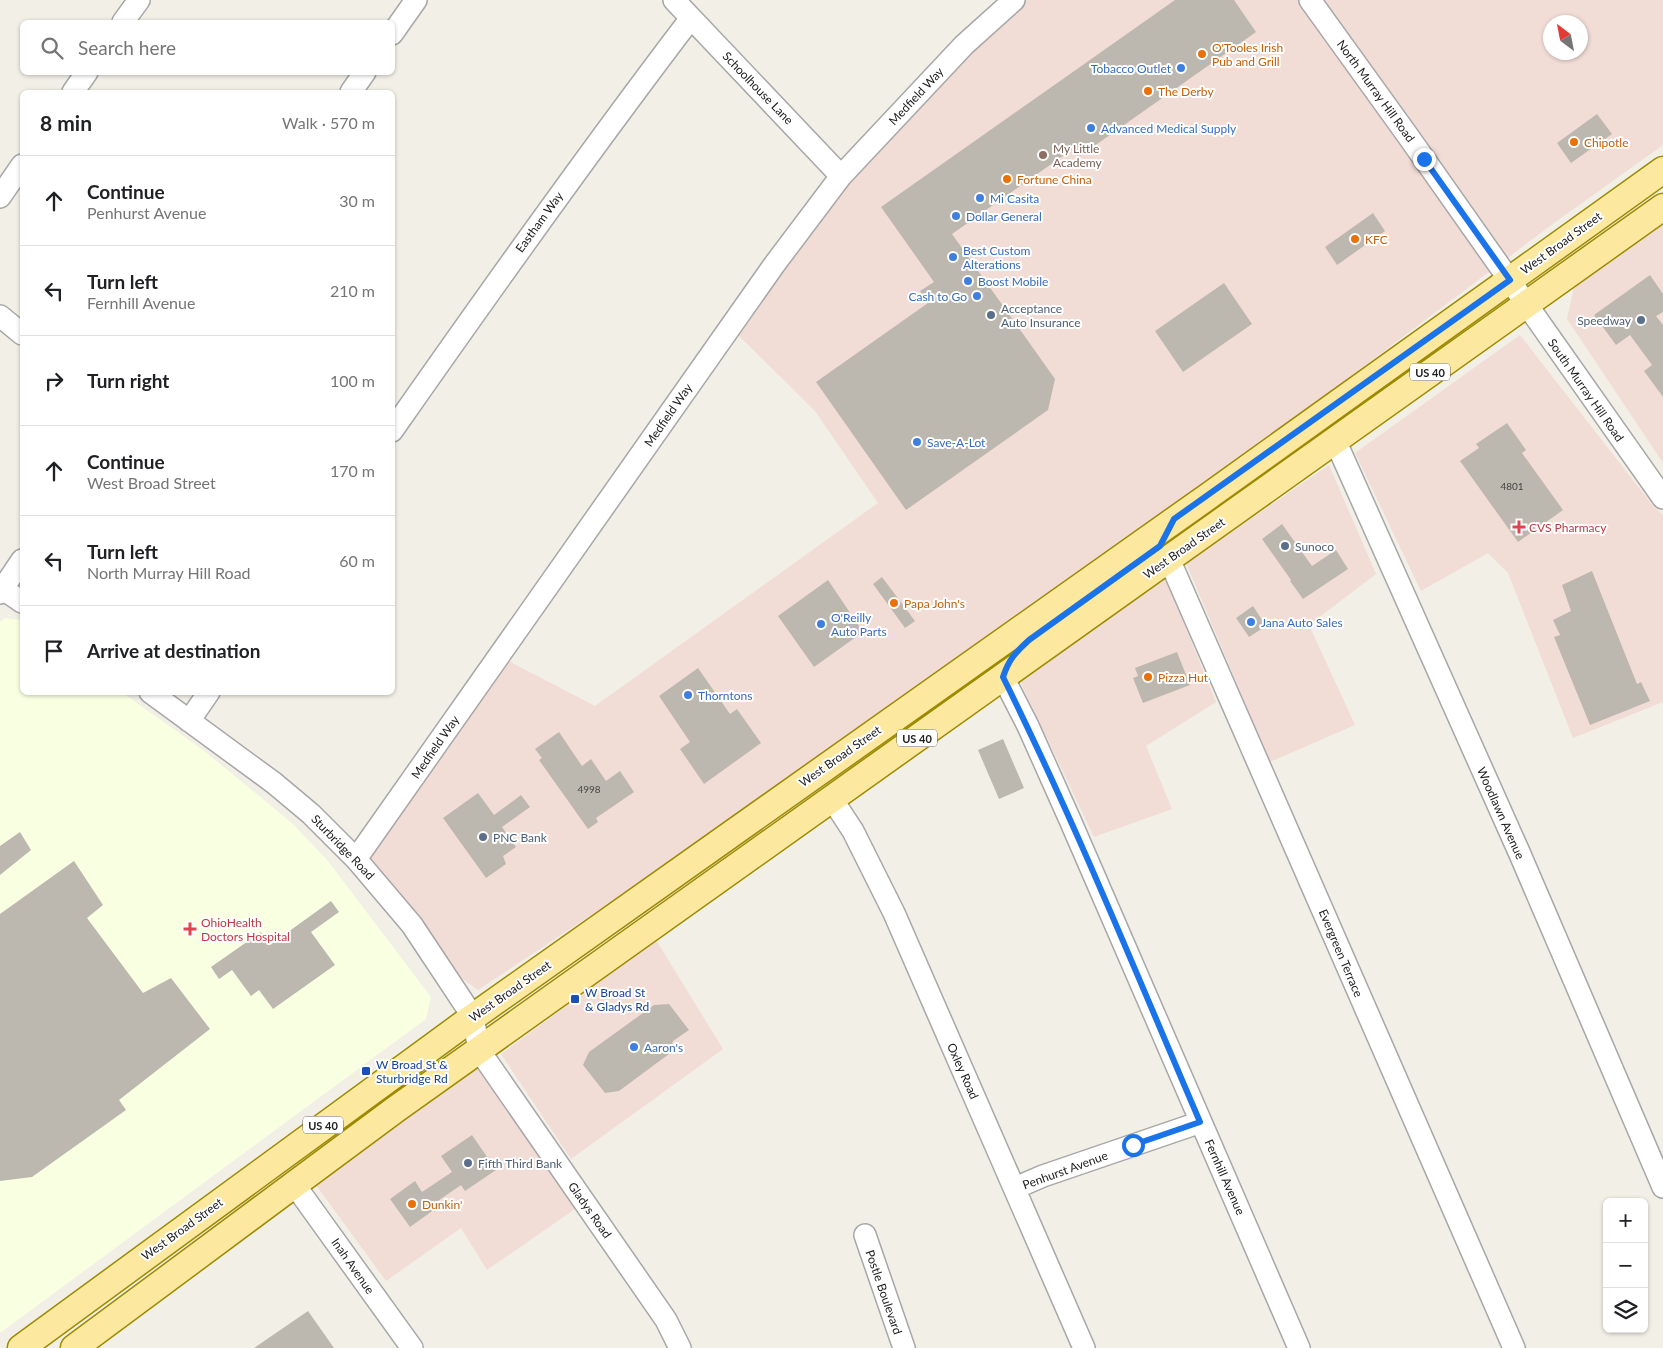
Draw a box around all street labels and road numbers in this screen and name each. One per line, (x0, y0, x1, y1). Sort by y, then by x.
street label: North Murray Hill Road (1334, 37, 1418, 145)
street label: Schoolhouse Lane (720, 49, 796, 127)
street label: Medfield Way (885, 63, 947, 128)
street label: Eastham Way (512, 188, 567, 255)
street label: West Broad Street (1518, 208, 1605, 277)
street label: South Murray Hill Road (1545, 336, 1627, 444)
road number: US 40 (1410, 364, 1450, 381)
street label: Medfield Way (641, 380, 696, 449)
street label: West Broad Street (1140, 514, 1228, 582)
street label: Medfield Way (408, 712, 463, 781)
street label: West Broad Street (796, 722, 884, 790)
road number: US 40 (897, 730, 937, 746)
street label: Woodlawn Avenue (1474, 765, 1528, 861)
street label: Sturbridge Road (308, 811, 378, 883)
street label: Evergreen Terrace (1316, 907, 1366, 999)
street label: West Broad Street (466, 957, 554, 1025)
street label: Oxley Road (944, 1041, 982, 1101)
road number: US 40 (303, 1116, 343, 1134)
street label: Fernhill Avenue (1202, 1137, 1248, 1217)
street label: Penhurst Avenue (1020, 1148, 1110, 1192)
street label: Gladys Road (565, 1179, 615, 1241)
street label: West Broad Street (139, 1194, 226, 1263)
street label: Inah Avenue (328, 1235, 378, 1297)
street label: Postle Boulevard (862, 1248, 906, 1336)

